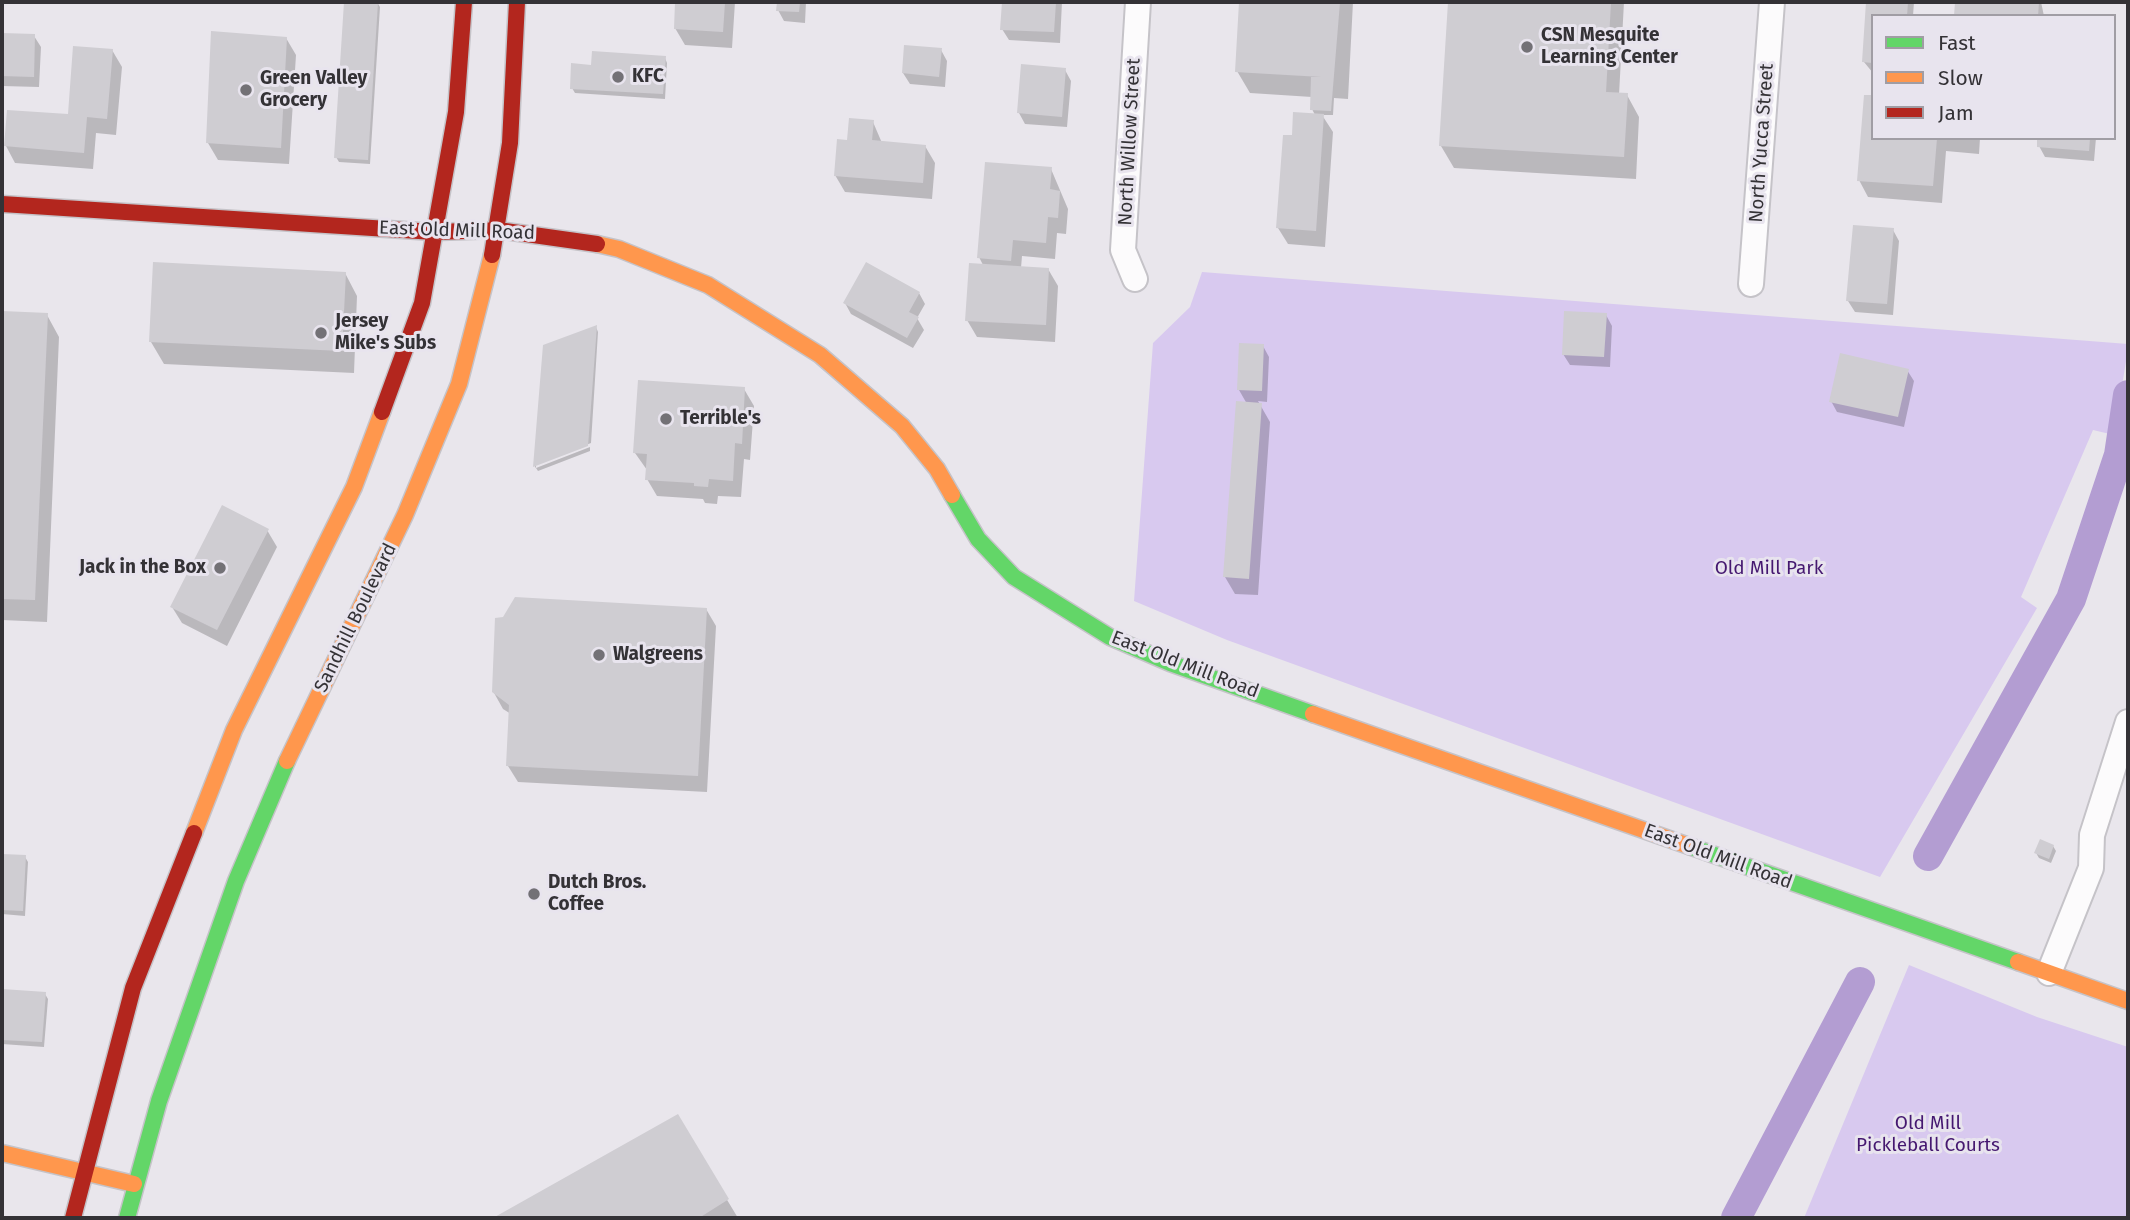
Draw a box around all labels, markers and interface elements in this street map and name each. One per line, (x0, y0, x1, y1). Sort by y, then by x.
legend (1871, 14, 2116, 140)
place label: CSN Mesquite Learning Center (1541, 25, 1678, 69)
text: Fast (1938, 30, 1976, 56)
marker: CSN Mesquite Learning Center (1519, 39, 1535, 55)
street label: North Willow Street (1114, 58, 1146, 226)
street label: North Yucca Street (1745, 63, 1779, 223)
text: Slow (1938, 65, 1983, 91)
place label: KFC (632, 66, 664, 88)
place label: Green Valley Grocery (260, 68, 367, 112)
marker: KFC (610, 69, 626, 85)
marker: Green Valley Grocery (238, 82, 254, 98)
text: Jam (1938, 100, 1974, 126)
street label: East Old Mill Road (379, 217, 535, 245)
place label: Jersey Mike's Subs (335, 311, 436, 355)
marker: Jersey Mike's Subs (313, 325, 329, 341)
place label: Terrible's (680, 408, 761, 430)
marker: Terrible's (658, 411, 674, 427)
street label: Sandhill Boulevard (310, 540, 402, 696)
place label: Jack in the Box (79, 557, 206, 579)
park label: Old Mill Park (1715, 558, 1823, 580)
marker: Jack in the Box (212, 560, 228, 576)
street label: East Old Mill Road (1108, 626, 1262, 704)
place label: Walgreens (613, 644, 703, 666)
marker: Walgreens (591, 647, 607, 663)
street label: East Old Mill Road (1641, 820, 1795, 894)
place label: Dutch Bros. Coffee (548, 872, 646, 916)
marker: Dutch Bros. Coffee (526, 886, 542, 902)
park label: Old Mill Pickleball Courts (1856, 1113, 2000, 1157)

